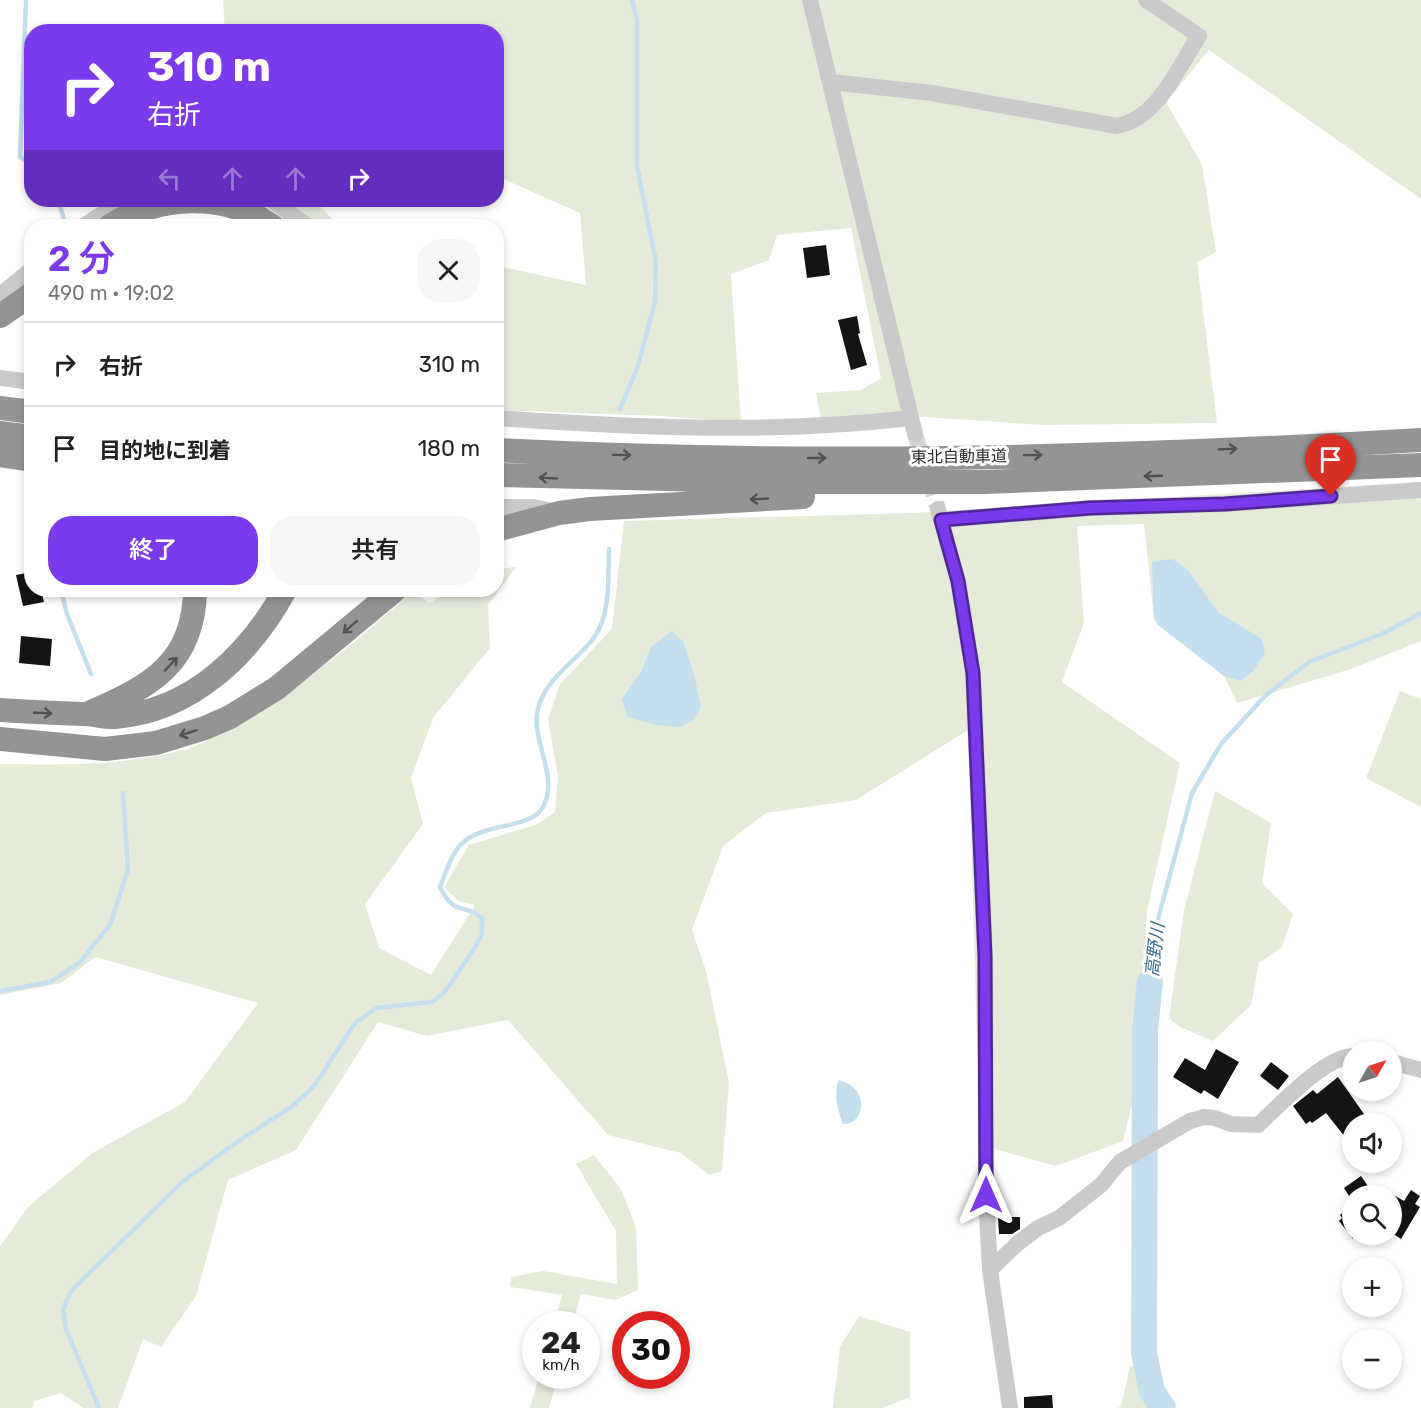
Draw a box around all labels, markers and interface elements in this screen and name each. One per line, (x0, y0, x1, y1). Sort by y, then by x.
text: 310 m (147, 42, 271, 92)
icon: right (48, 48, 126, 126)
text: 右折 (147, 99, 201, 131)
icon: left (153, 162, 186, 195)
icon: ahead (216, 162, 249, 195)
icon: ahead (279, 162, 312, 195)
icon: right (342, 162, 375, 195)
text: 2 分 (48, 237, 115, 280)
button: close (417, 239, 480, 302)
text: 490 m · 19:02 (48, 281, 174, 305)
icon: right (48, 348, 81, 381)
text: 310 m (419, 351, 480, 378)
text: 右折 (99, 353, 143, 380)
icon: arrive (48, 432, 81, 465)
pin (1305, 434, 1356, 496)
text: 180 m (418, 435, 480, 462)
text: 目的地に到着 (99, 437, 231, 464)
one-way arrow (1218, 443, 1238, 454)
icon: arrive (1314, 443, 1347, 476)
street label: 東北自動車道 (911, 446, 1007, 467)
one-way arrow (612, 449, 632, 461)
one-way arrow (1023, 449, 1043, 460)
one-way arrow (807, 452, 827, 464)
one-way arrow (1143, 471, 1163, 482)
one-way arrow (539, 473, 559, 484)
one-way arrow (750, 494, 769, 505)
button: 終了 (48, 516, 258, 585)
button: 共有 (270, 516, 480, 585)
one-way arrow (342, 620, 357, 634)
one-way arrow (164, 656, 178, 671)
one-way arrow (32, 708, 52, 719)
one-way arrow (179, 729, 198, 740)
water label: 高野川 (1141, 920, 1169, 978)
north arrow (1342, 1041, 1402, 1101)
map controls (1342, 1041, 1402, 1389)
button: sound (1342, 1113, 1402, 1173)
position arrow (954, 1163, 1018, 1227)
button: search (1342, 1185, 1402, 1245)
button: + (1342, 1257, 1402, 1317)
speed limit sign: 30 (612, 1311, 690, 1389)
text: 24 (541, 1325, 581, 1361)
button: − (1342, 1329, 1402, 1389)
text: km/h (542, 1356, 580, 1374)

